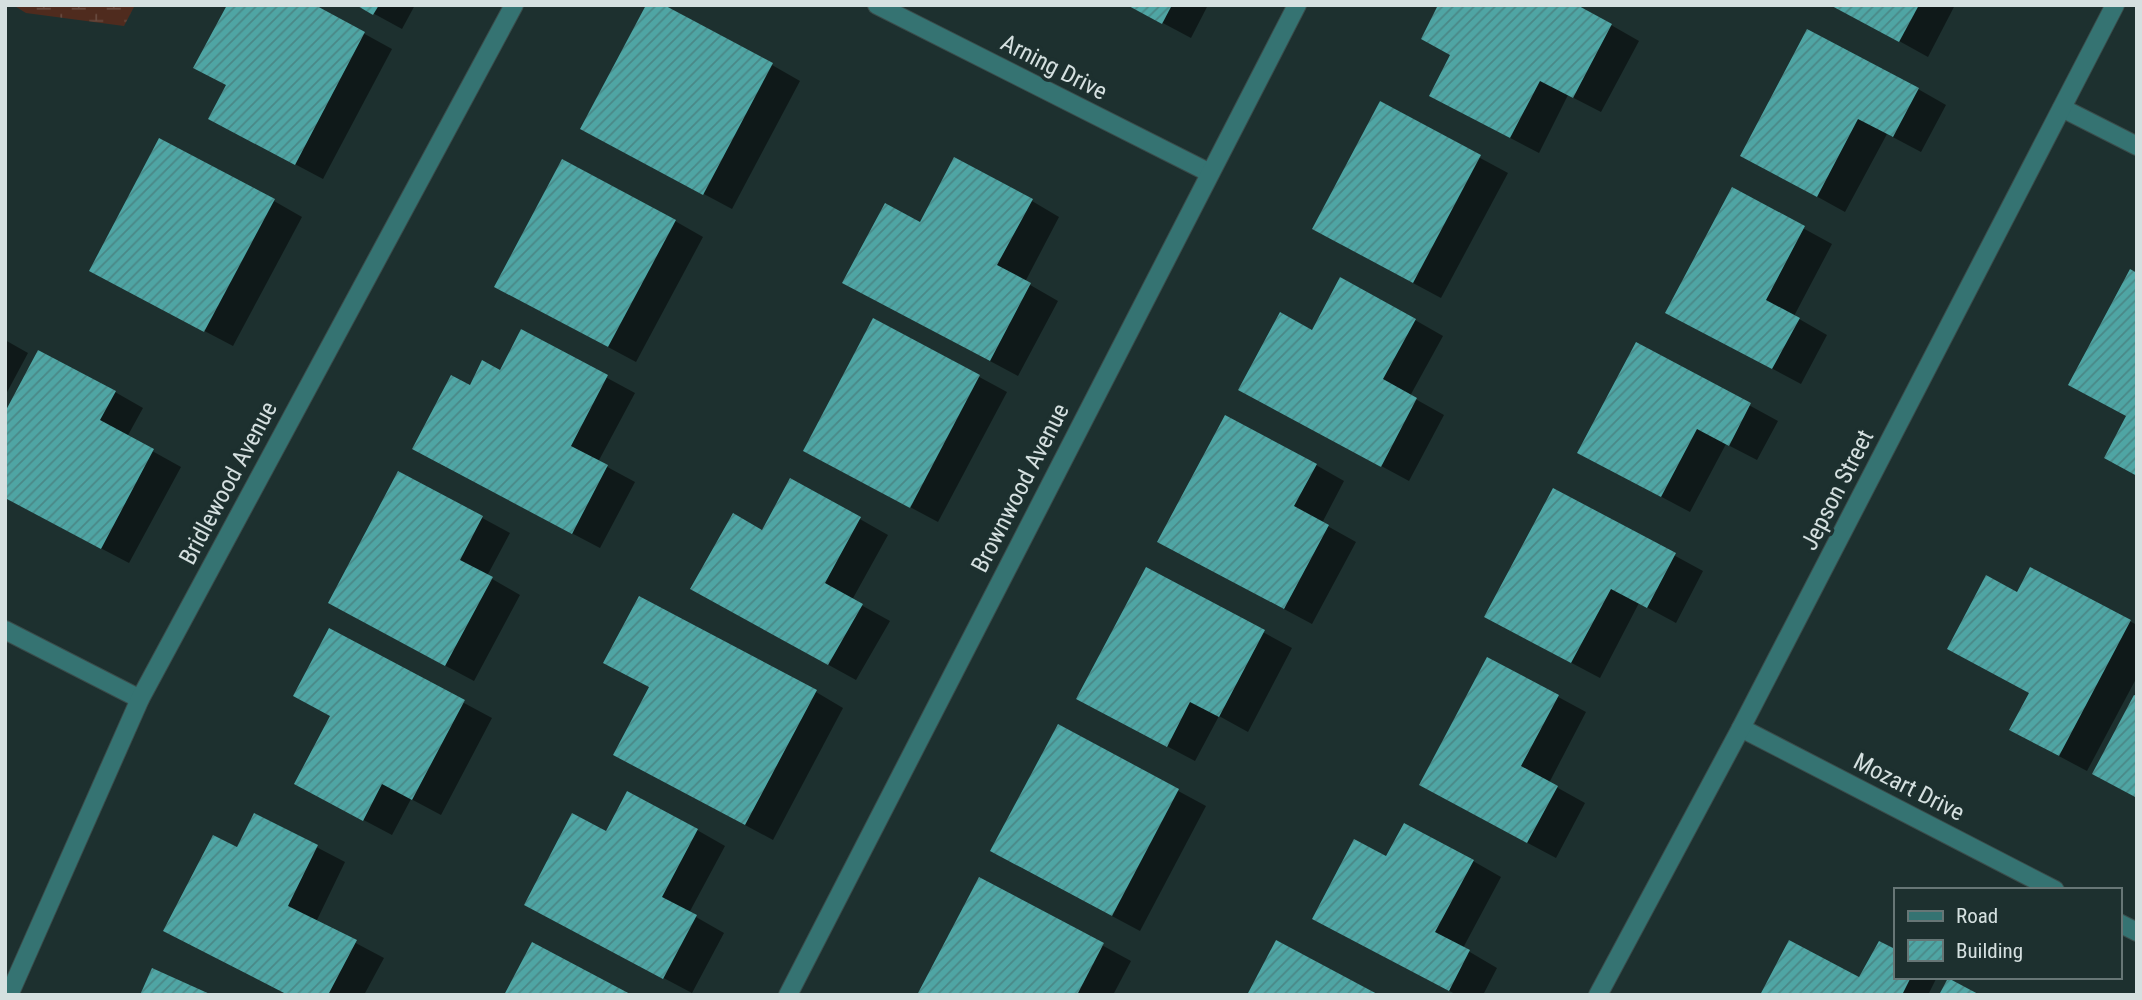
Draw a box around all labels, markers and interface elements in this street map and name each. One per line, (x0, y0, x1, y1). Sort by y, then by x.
street label: Arning Drive (996, 28, 1112, 106)
street label: Bridlewood Avenue (173, 397, 283, 569)
street label: Brownwood Avenue (965, 399, 1075, 577)
street label: Jepson Street (1795, 425, 1879, 555)
street label: Mozart Drive (1849, 747, 1969, 827)
legend (1894, 888, 2121, 979)
text: Road (1956, 904, 1998, 928)
text: Building (1956, 939, 2023, 963)

